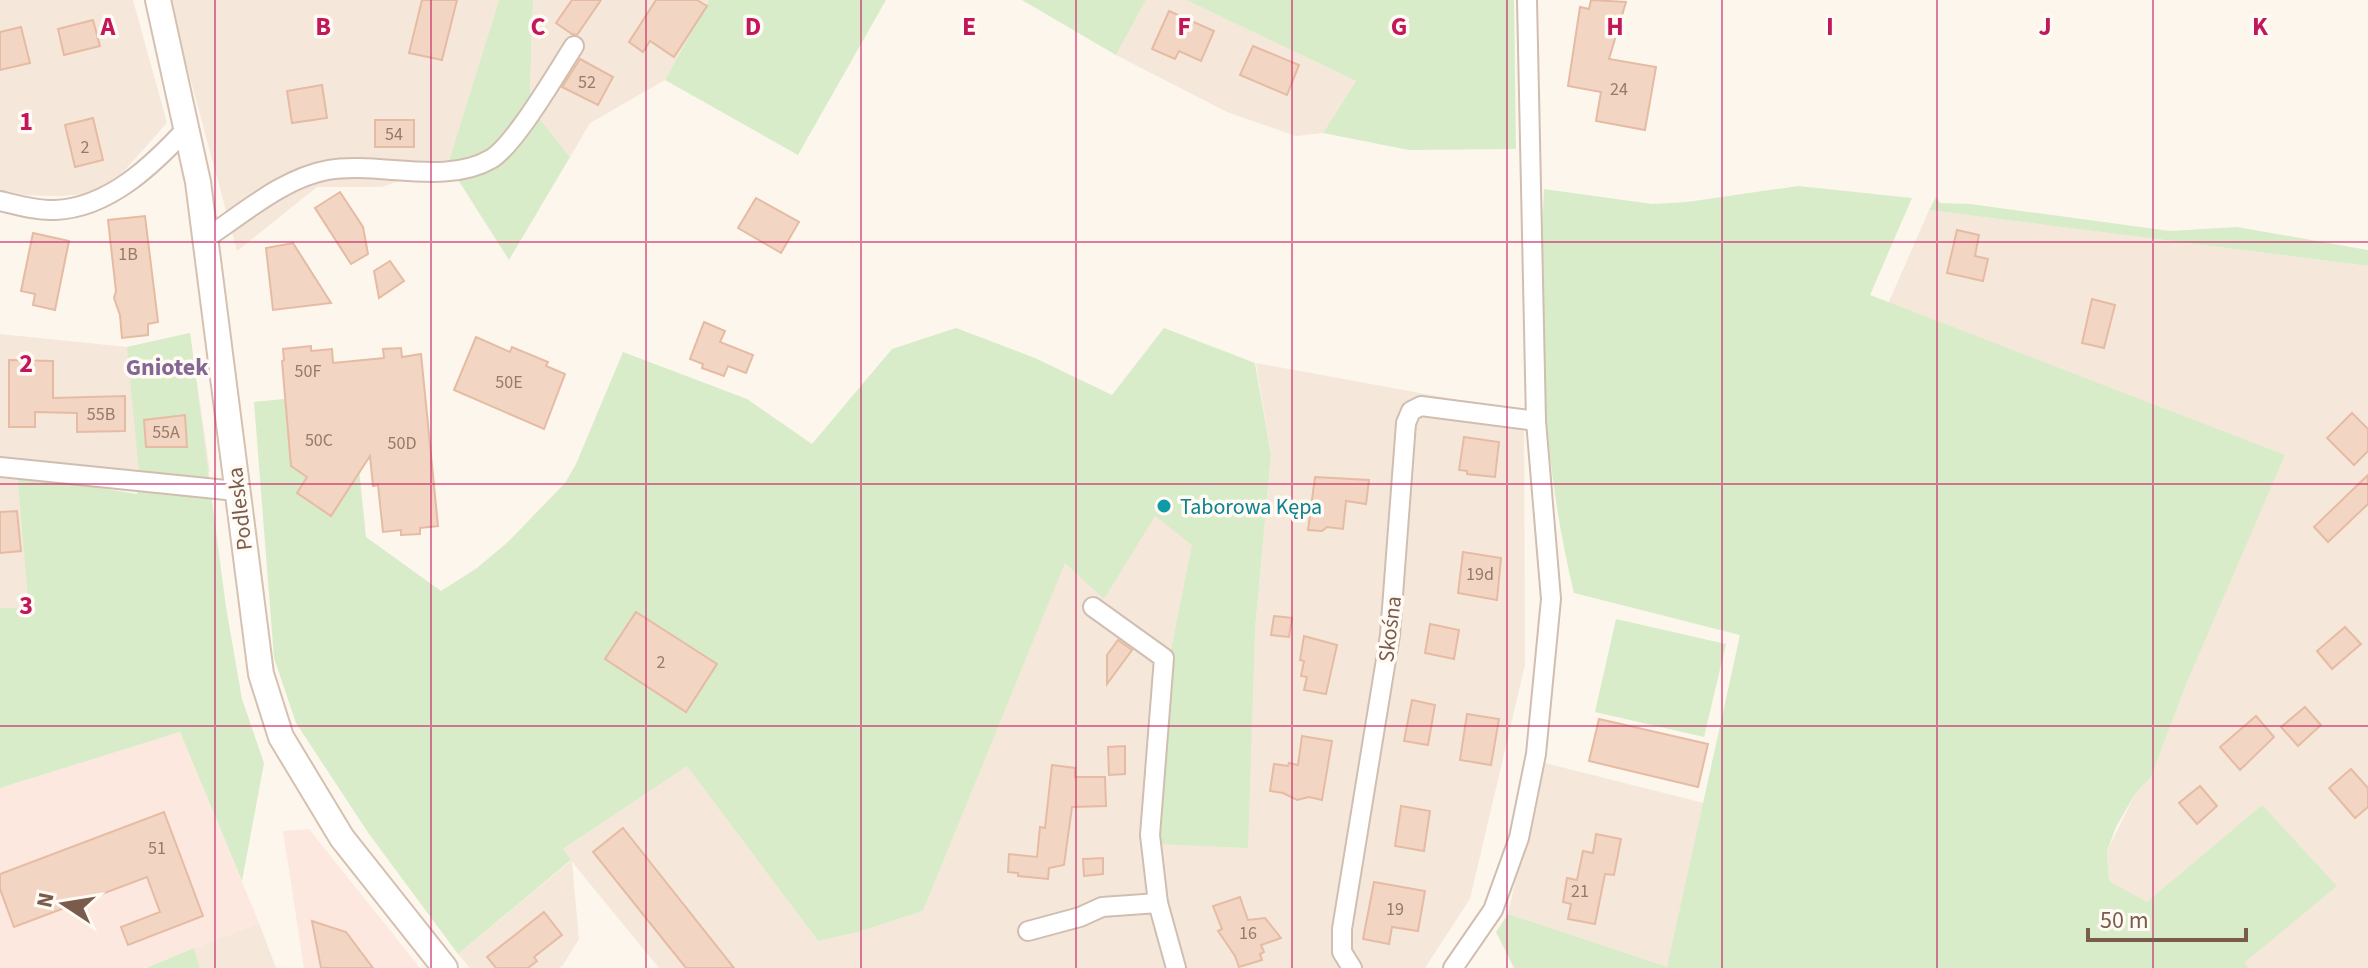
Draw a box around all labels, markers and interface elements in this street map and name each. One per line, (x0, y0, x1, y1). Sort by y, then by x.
text: A (100, 8, 117, 45)
text: B (315, 8, 331, 45)
text: C (530, 8, 546, 45)
text: D (745, 8, 761, 45)
text: E (962, 8, 976, 45)
text: F (1177, 8, 1191, 45)
text: G (1391, 8, 1407, 45)
text: H (1606, 8, 1624, 45)
text: I (1826, 8, 1834, 45)
text: J (2038, 8, 2052, 45)
text: K (2252, 8, 2269, 45)
house number: 52 (578, 70, 596, 95)
house number: 24 (1610, 77, 1628, 102)
text: 1 (19, 103, 33, 140)
house number: 54 (385, 122, 403, 147)
house number: 2 (81, 135, 90, 160)
house number: 1B (118, 242, 138, 267)
text: 2 (19, 345, 33, 382)
district label: Gniotek (126, 350, 209, 385)
house number: 50F (295, 359, 321, 384)
house number: 50E (495, 370, 523, 395)
house number: 55B (87, 402, 115, 427)
house number: 55A (152, 420, 180, 445)
house number: 50C (305, 428, 333, 453)
house number: 50D (388, 431, 416, 456)
street label: Podleska (219, 465, 261, 552)
place label: Taborowa Kępa (1180, 491, 1322, 523)
marker: Taborowa Kępa (1155, 497, 1173, 515)
house number: 19d (1466, 562, 1494, 587)
text: 3 (19, 587, 33, 624)
street label: Skośna (1370, 594, 1410, 664)
house number: 2 (657, 650, 666, 675)
house number: 51 (148, 836, 166, 861)
north arrow (24, 864, 104, 944)
house number: 21 (1571, 879, 1589, 904)
text: N (28, 890, 63, 911)
scale bar (2088, 892, 2246, 942)
house number: 19 (1386, 897, 1404, 922)
text: 50 m (2100, 903, 2149, 938)
house number: 16 (1239, 921, 1257, 946)

